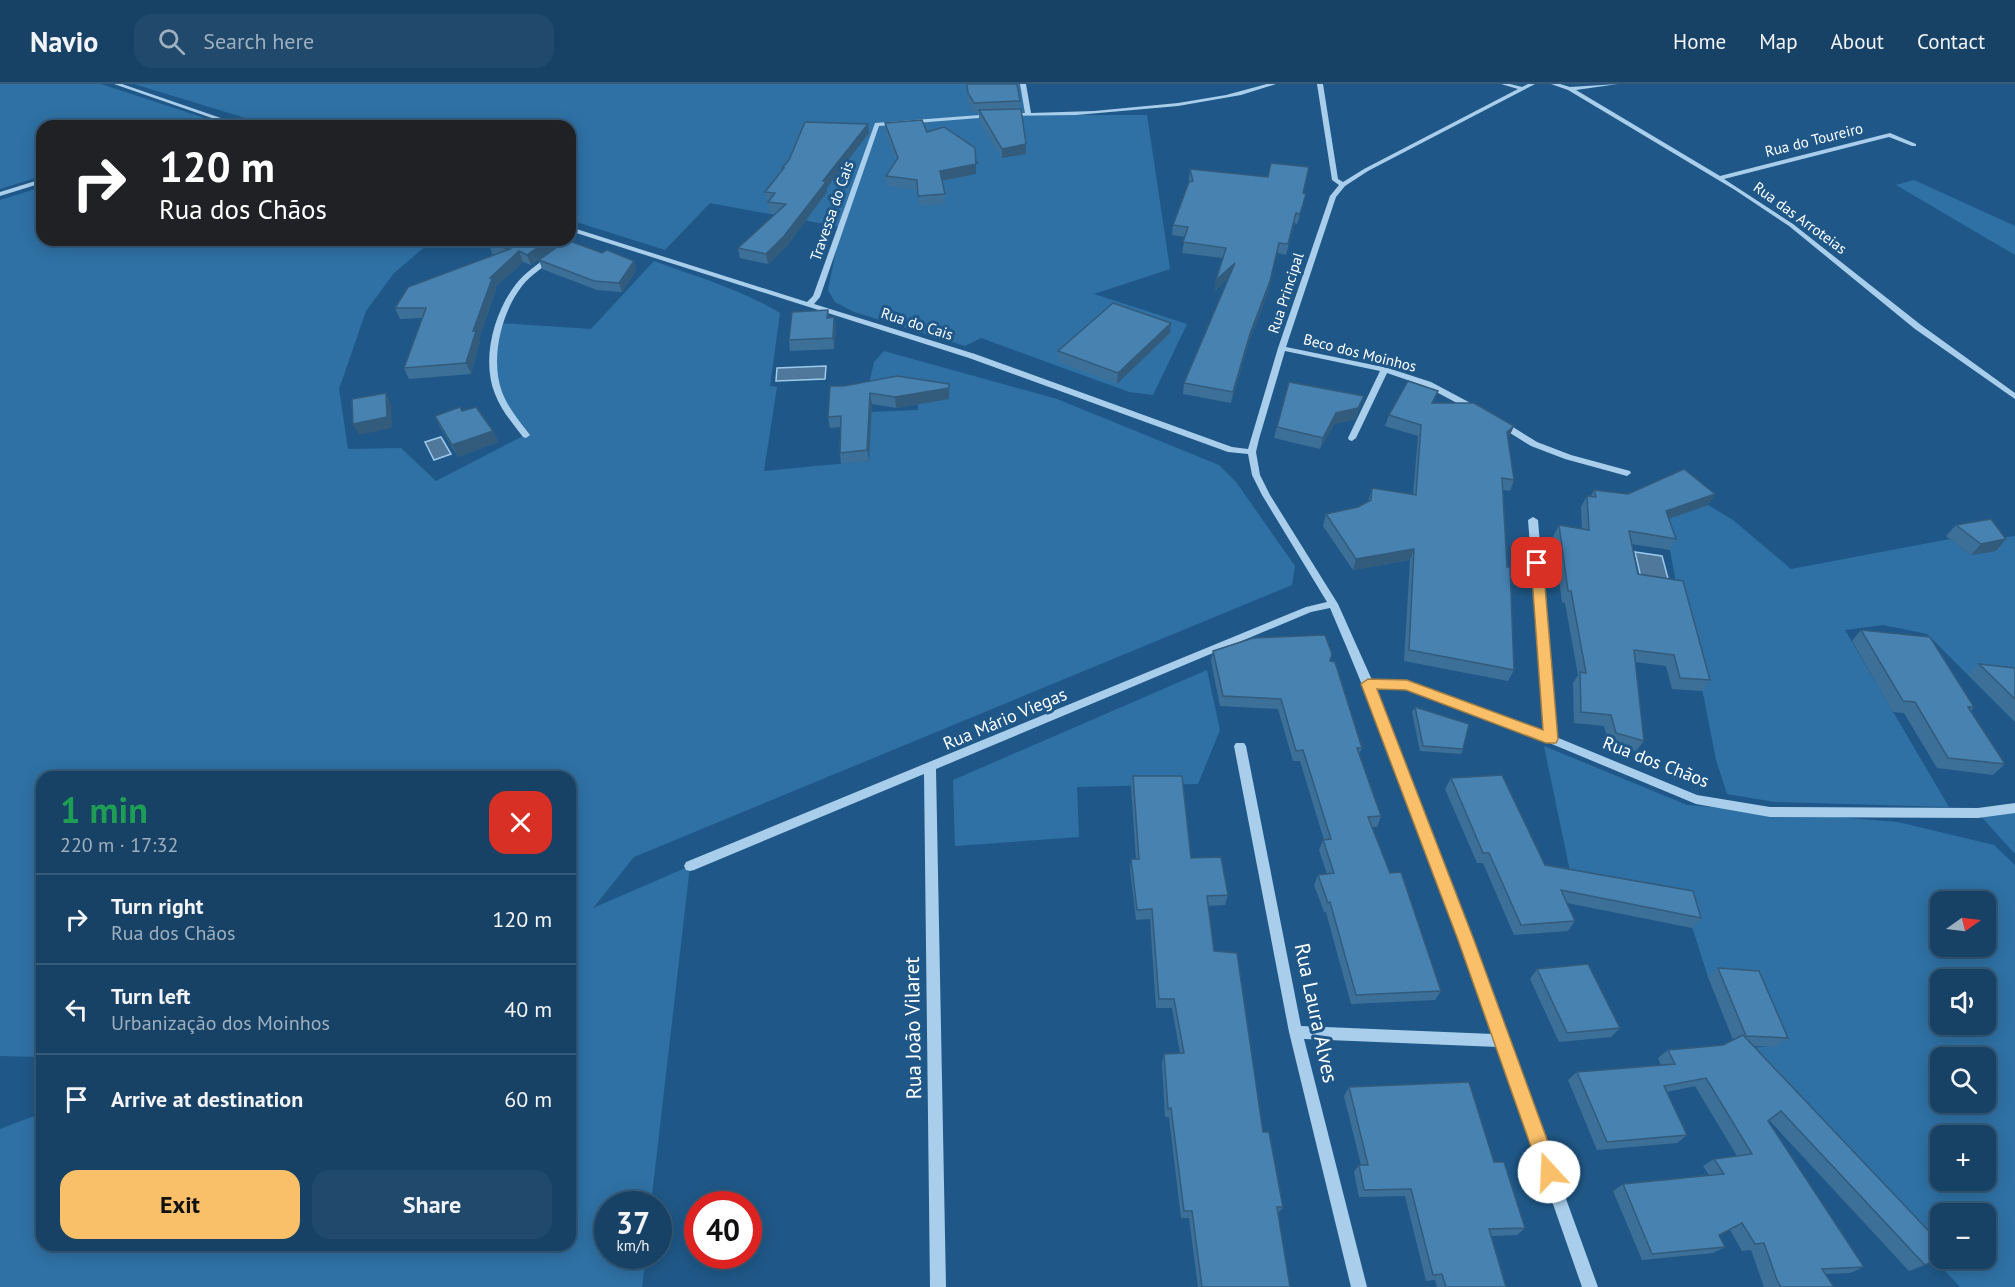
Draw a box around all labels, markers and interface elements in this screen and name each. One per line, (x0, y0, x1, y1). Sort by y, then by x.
search box (134, 14, 554, 68)
text: Navio (30, 23, 98, 60)
icon: search (155, 25, 188, 58)
text: Search here (203, 27, 314, 55)
text: Home (1673, 28, 1726, 55)
text: Map (1759, 28, 1798, 55)
text: About (1831, 28, 1884, 55)
text: Contact (1917, 28, 1985, 55)
street label: Rua do Toureiro (1763, 118, 1865, 161)
text: 120 m (159, 139, 275, 194)
icon: right (60, 144, 138, 222)
street label: Travessa do Cais (806, 158, 857, 263)
street label: Rua das Arroteias (1750, 177, 1851, 258)
text: Rua dos Chãos (159, 192, 327, 226)
street label: Rua Principal (1263, 249, 1308, 336)
street label: Rua do Cais (879, 303, 956, 344)
street label: Beco dos Moinhos (1302, 329, 1419, 376)
pin (1511, 537, 1562, 588)
icon: arrive (1520, 546, 1553, 579)
street label: Rua Mário Viegas (939, 682, 1070, 755)
street label: Rua dos Chãos (1600, 731, 1713, 792)
text: 1 min (60, 786, 148, 833)
button: close (489, 791, 552, 854)
text: 220 m · 17:32 (60, 832, 178, 858)
north arrow (1930, 891, 1996, 957)
map controls (1930, 891, 1996, 1269)
text: Turn right (111, 892, 203, 920)
icon: right (60, 903, 93, 936)
text: 120 m (492, 905, 552, 933)
text: Rua dos Chãos (111, 920, 235, 946)
street label: Rua Laura Alves (1289, 941, 1344, 1085)
street label: Rua João Vilaret (898, 956, 927, 1100)
button: sound (1930, 969, 1996, 1035)
text: Turn left (111, 982, 191, 1010)
icon: left (60, 993, 93, 1026)
text: 40 m (504, 995, 552, 1023)
text: Urbanização dos Moinhos (111, 1010, 330, 1036)
button: search (1930, 1047, 1996, 1113)
icon: arrive (60, 1083, 93, 1116)
text: Arrive at destination (111, 1085, 303, 1113)
text: 60 m (504, 1085, 552, 1113)
button: + (1930, 1125, 1996, 1191)
position arrow (1517, 1140, 1581, 1204)
button: Exit (60, 1170, 300, 1239)
button: Share (312, 1170, 552, 1239)
speed limit sign: 40 (684, 1191, 762, 1269)
text: 37 (616, 1203, 650, 1242)
button: − (1930, 1203, 1996, 1269)
text: km/h (617, 1236, 649, 1255)

